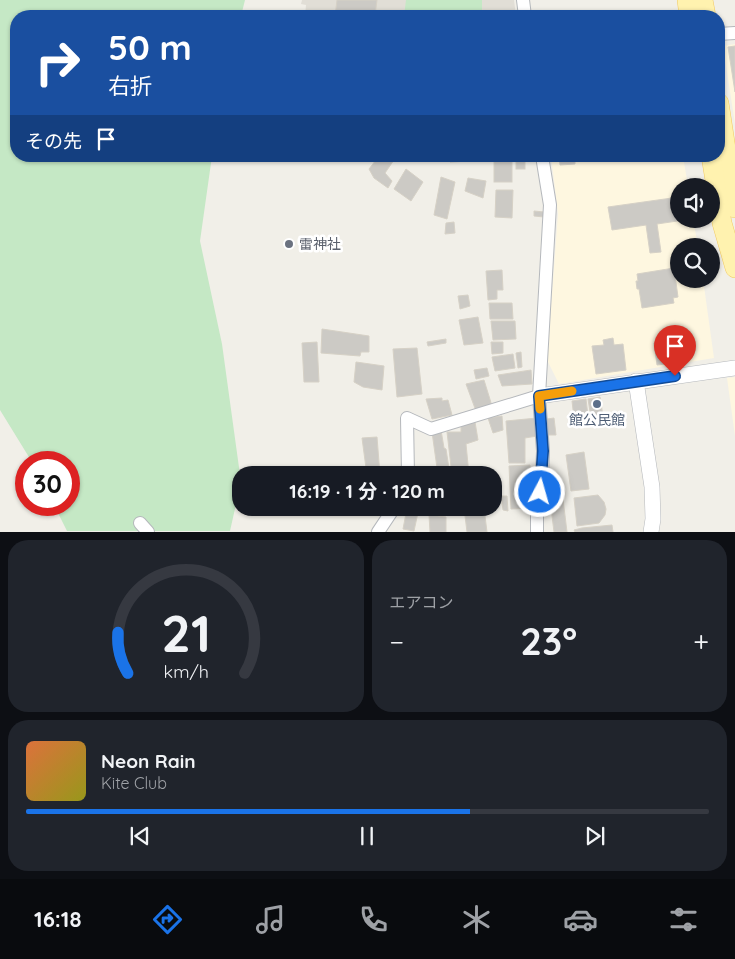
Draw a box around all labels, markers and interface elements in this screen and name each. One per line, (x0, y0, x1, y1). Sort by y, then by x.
text: 50 m (108, 25, 192, 69)
icon: right (25, 30, 90, 95)
text: 右折 (108, 72, 152, 100)
icon: arrive (92, 125, 120, 153)
text: その先 (25, 129, 82, 153)
map controls (670, 178, 720, 288)
button: sound (670, 178, 720, 228)
place label: 雷神社 (299, 235, 341, 253)
marker: 雷神社 (283, 238, 295, 250)
button: search (670, 238, 720, 288)
pin (654, 325, 696, 376)
icon: arrive (661, 332, 689, 360)
marker: 館公民館 (591, 398, 603, 410)
place label: 館公民館 (569, 411, 625, 429)
speed limit sign: 30 (15, 451, 80, 516)
position arrow (513, 465, 565, 517)
text: 16:19 · 1 分 · 120 m (289, 479, 445, 503)
text: エアコン (390, 592, 454, 612)
text: 21 (161, 600, 211, 665)
text: 23° (520, 617, 577, 665)
text: − (390, 624, 404, 659)
text: + (693, 624, 709, 659)
text: km/h (163, 660, 208, 682)
text: Neon Rain (101, 749, 196, 773)
text: Kite Club (101, 773, 167, 793)
icon: previous (126, 822, 154, 850)
icon: pause (353, 822, 381, 850)
icon: next (581, 822, 609, 850)
icon: directions (150, 902, 185, 937)
icon: music (253, 902, 288, 937)
icon: phone (356, 902, 391, 937)
icon: climate (459, 902, 494, 937)
icon: car (563, 902, 598, 937)
icon: filters (666, 902, 701, 937)
text: 16:18 (34, 905, 81, 933)

